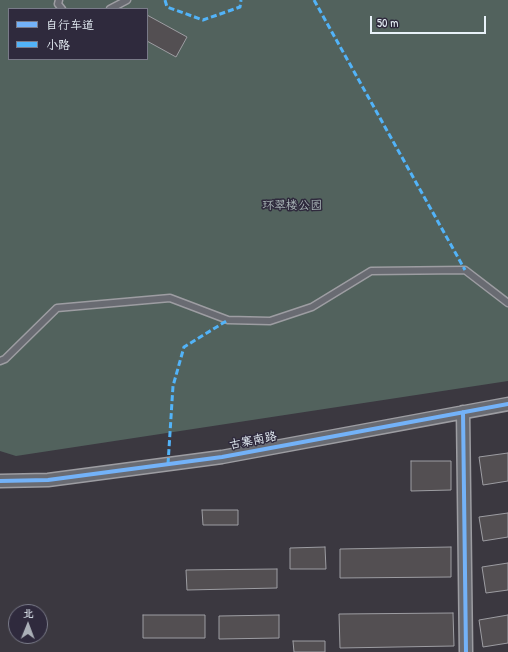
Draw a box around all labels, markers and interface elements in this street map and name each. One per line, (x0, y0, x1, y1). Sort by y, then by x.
legend (8, 8, 148, 60)
scale bar (372, 8, 488, 34)
text: 50 m (377, 14, 398, 31)
text: 自行车道 (46, 16, 94, 33)
text: 小路 (46, 36, 70, 53)
park label: 环翠楼公园 (262, 199, 322, 213)
street label: 古寨南路 (228, 429, 278, 453)
north arrow (8, 604, 48, 644)
text: 北 (23, 606, 34, 620)

